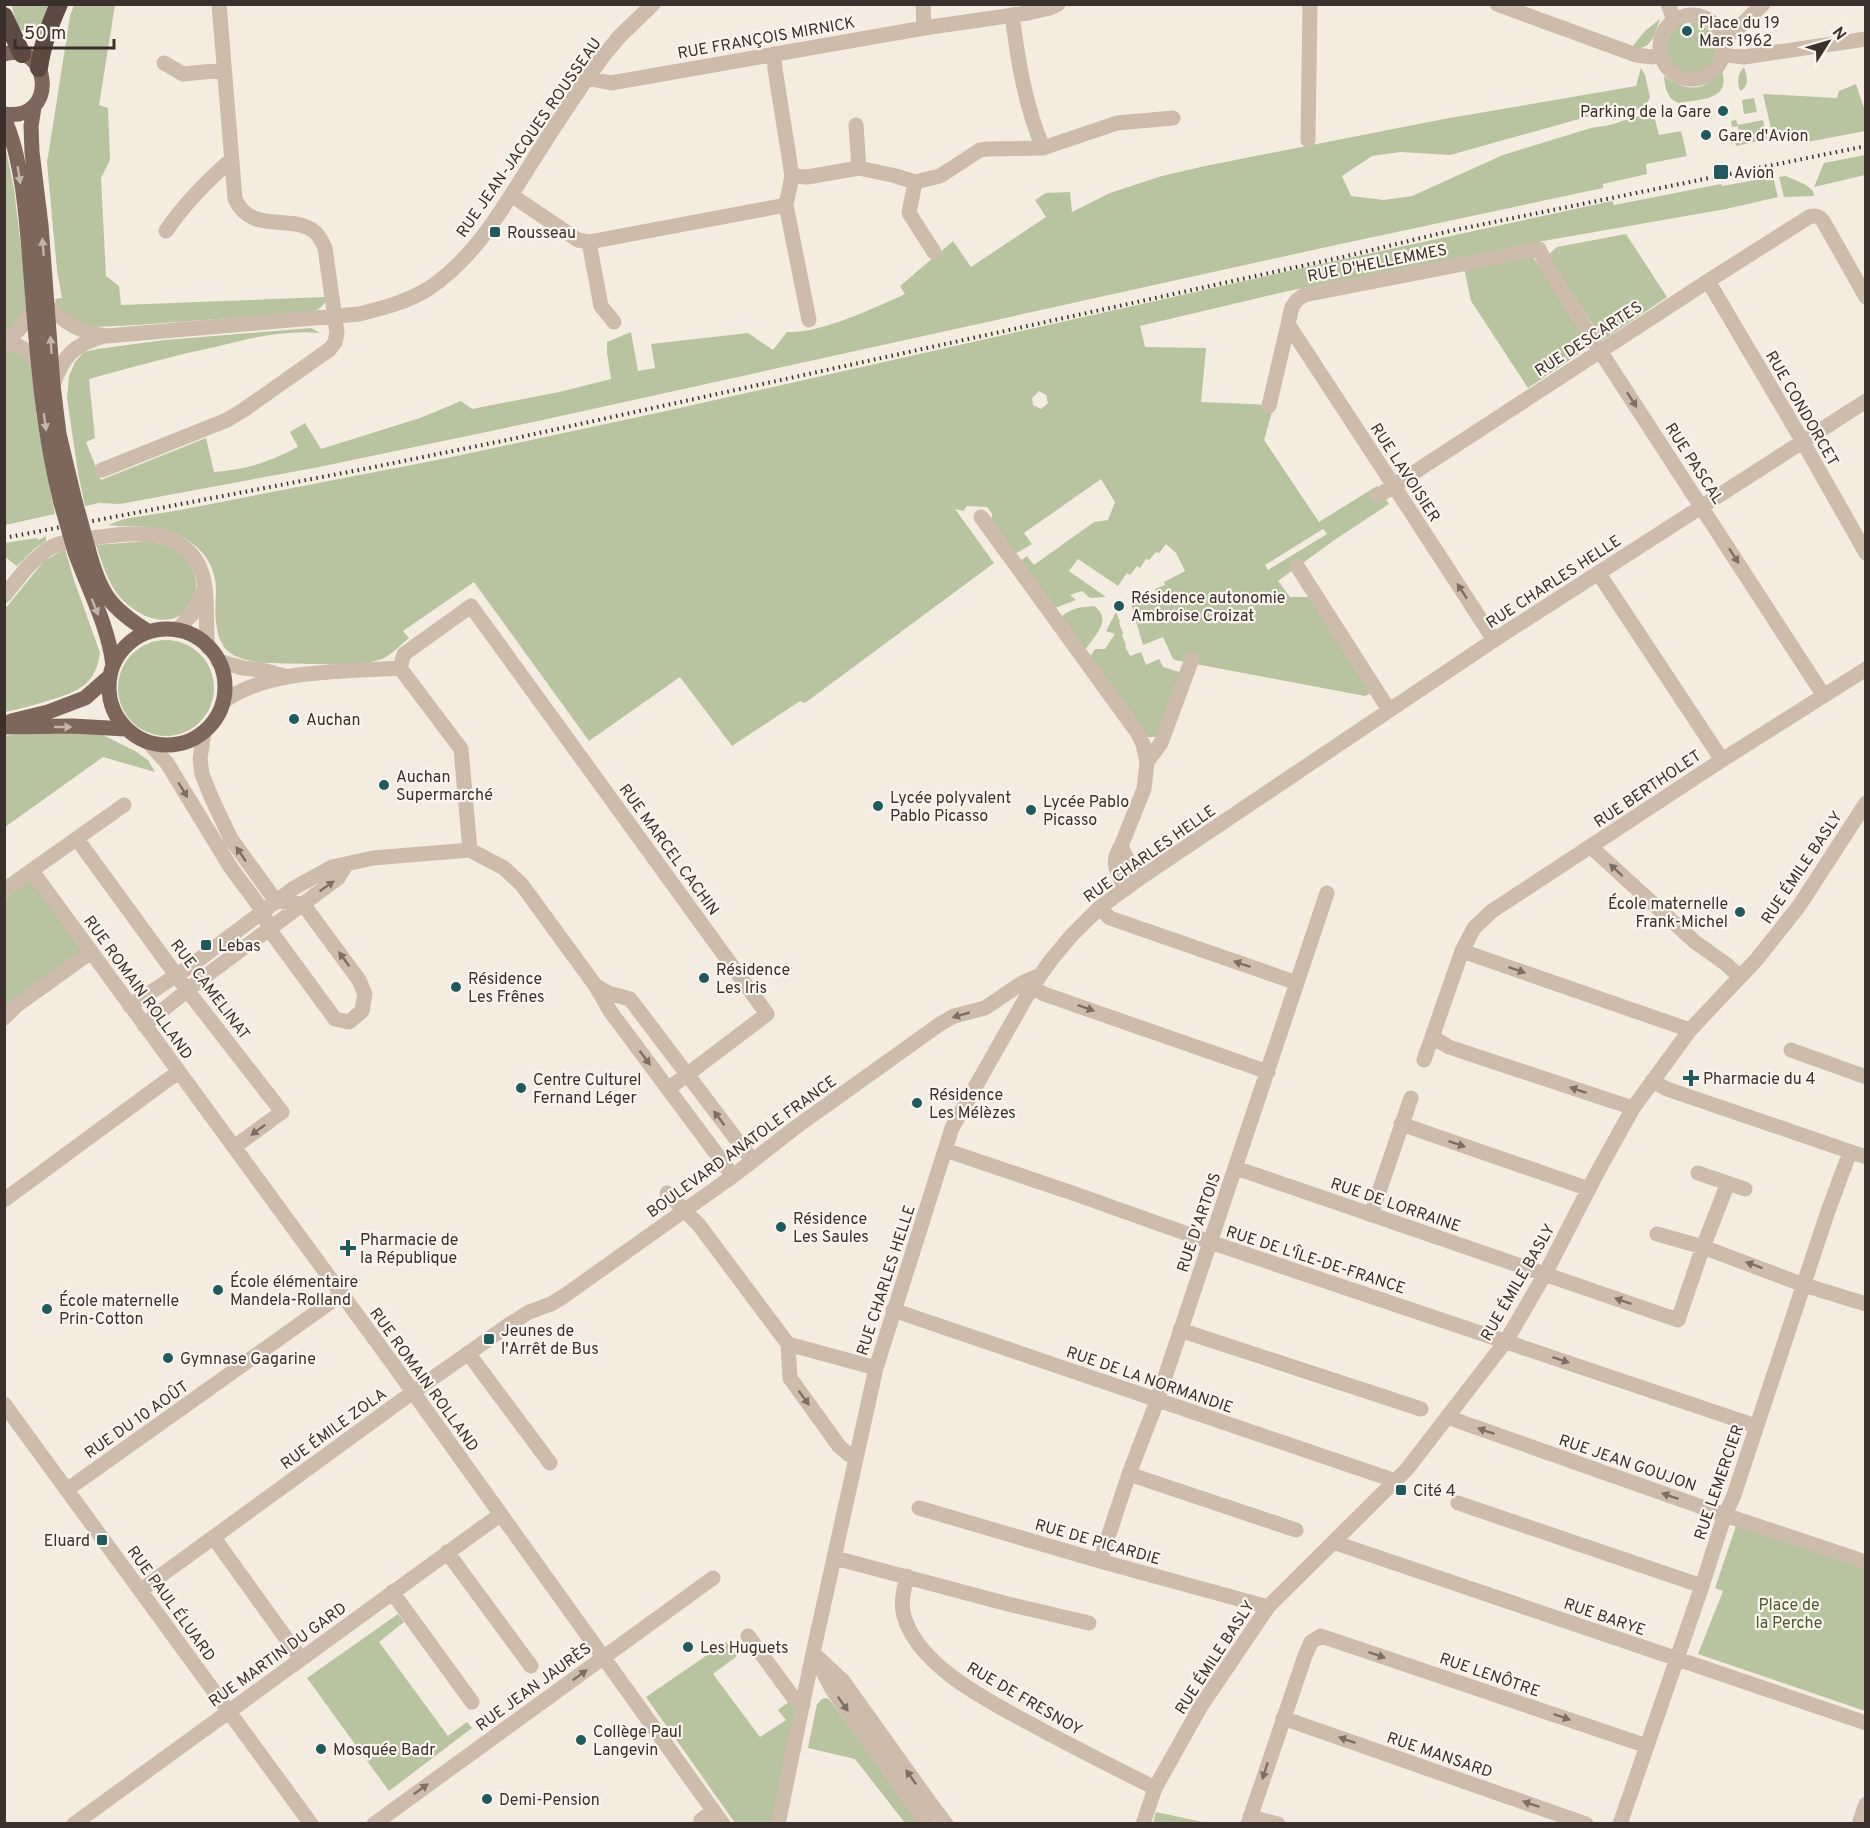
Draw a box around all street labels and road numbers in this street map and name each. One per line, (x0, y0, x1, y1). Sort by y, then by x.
street label: RUE FRANÇOIS MIRNICK (676, 13, 857, 64)
street label: RUE JEAN-JACQUES ROUSSEAU (453, 34, 606, 242)
street label: RUE D'HELLEMMES (1306, 241, 1449, 287)
street label: RUE DESCARTES (1532, 298, 1646, 382)
street label: RUE CONDORCET (1760, 348, 1842, 470)
street label: RUE LAVOISIER (1365, 420, 1444, 526)
street label: RUE PASCAL (1660, 420, 1727, 509)
street label: RUE CHARLES HELLE (1483, 532, 1625, 634)
street label: RUE BERTHOLET (1591, 746, 1705, 833)
street label: RUE MARCEL CACHIN (614, 780, 723, 920)
street label: RUE CHARLES HELLE (1080, 801, 1220, 908)
street label: RUE ÉMILE BASLY (1756, 807, 1848, 928)
street label: RUE ROMAIN ROLLAND (78, 912, 196, 1064)
street label: RUE CAMELINAT (165, 936, 254, 1044)
street label: BOULEVARD ANATOLE FRANCE (643, 1072, 841, 1223)
street label: RUE D'ARTOIS (1173, 1170, 1226, 1275)
street label: RUE DE LORRAINE (1328, 1174, 1463, 1238)
street label: RUE CHARLES HELLE (853, 1203, 921, 1358)
street label: RUE ÉMILE BASLY (1475, 1220, 1560, 1345)
street label: RUE DE L'ÎLE-DE-FRANCE (1223, 1221, 1408, 1299)
street label: RUE ROMAIN ROLLAND (364, 1304, 482, 1456)
street label: RUE DE LA NORMANDIE (1063, 1343, 1235, 1419)
street label: RUE DU 10 AOÛT (80, 1376, 193, 1464)
street label: RUE ÉMILE ZOLA (276, 1383, 391, 1475)
street label: RUE LEMERCIER (1691, 1422, 1749, 1543)
street label: RUE JEAN GOUJON (1556, 1431, 1699, 1497)
street label: RUE DE PICARDIE (1032, 1515, 1163, 1570)
street label: RUE PAUL ÉLUARD (122, 1541, 221, 1666)
street label: RUE BARYE (1561, 1595, 1648, 1641)
street label: RUE ÉMILE BASLY (1170, 1596, 1260, 1719)
street label: RUE MARTIN DU GARD (205, 1599, 351, 1712)
street label: RUE JEAN JAURÈS (471, 1637, 596, 1736)
street label: RUE LENÔTRE (1436, 1647, 1543, 1702)
street label: RUE DE FRESNOY (963, 1659, 1085, 1741)
street label: RUE MANSARD (1384, 1728, 1495, 1783)

